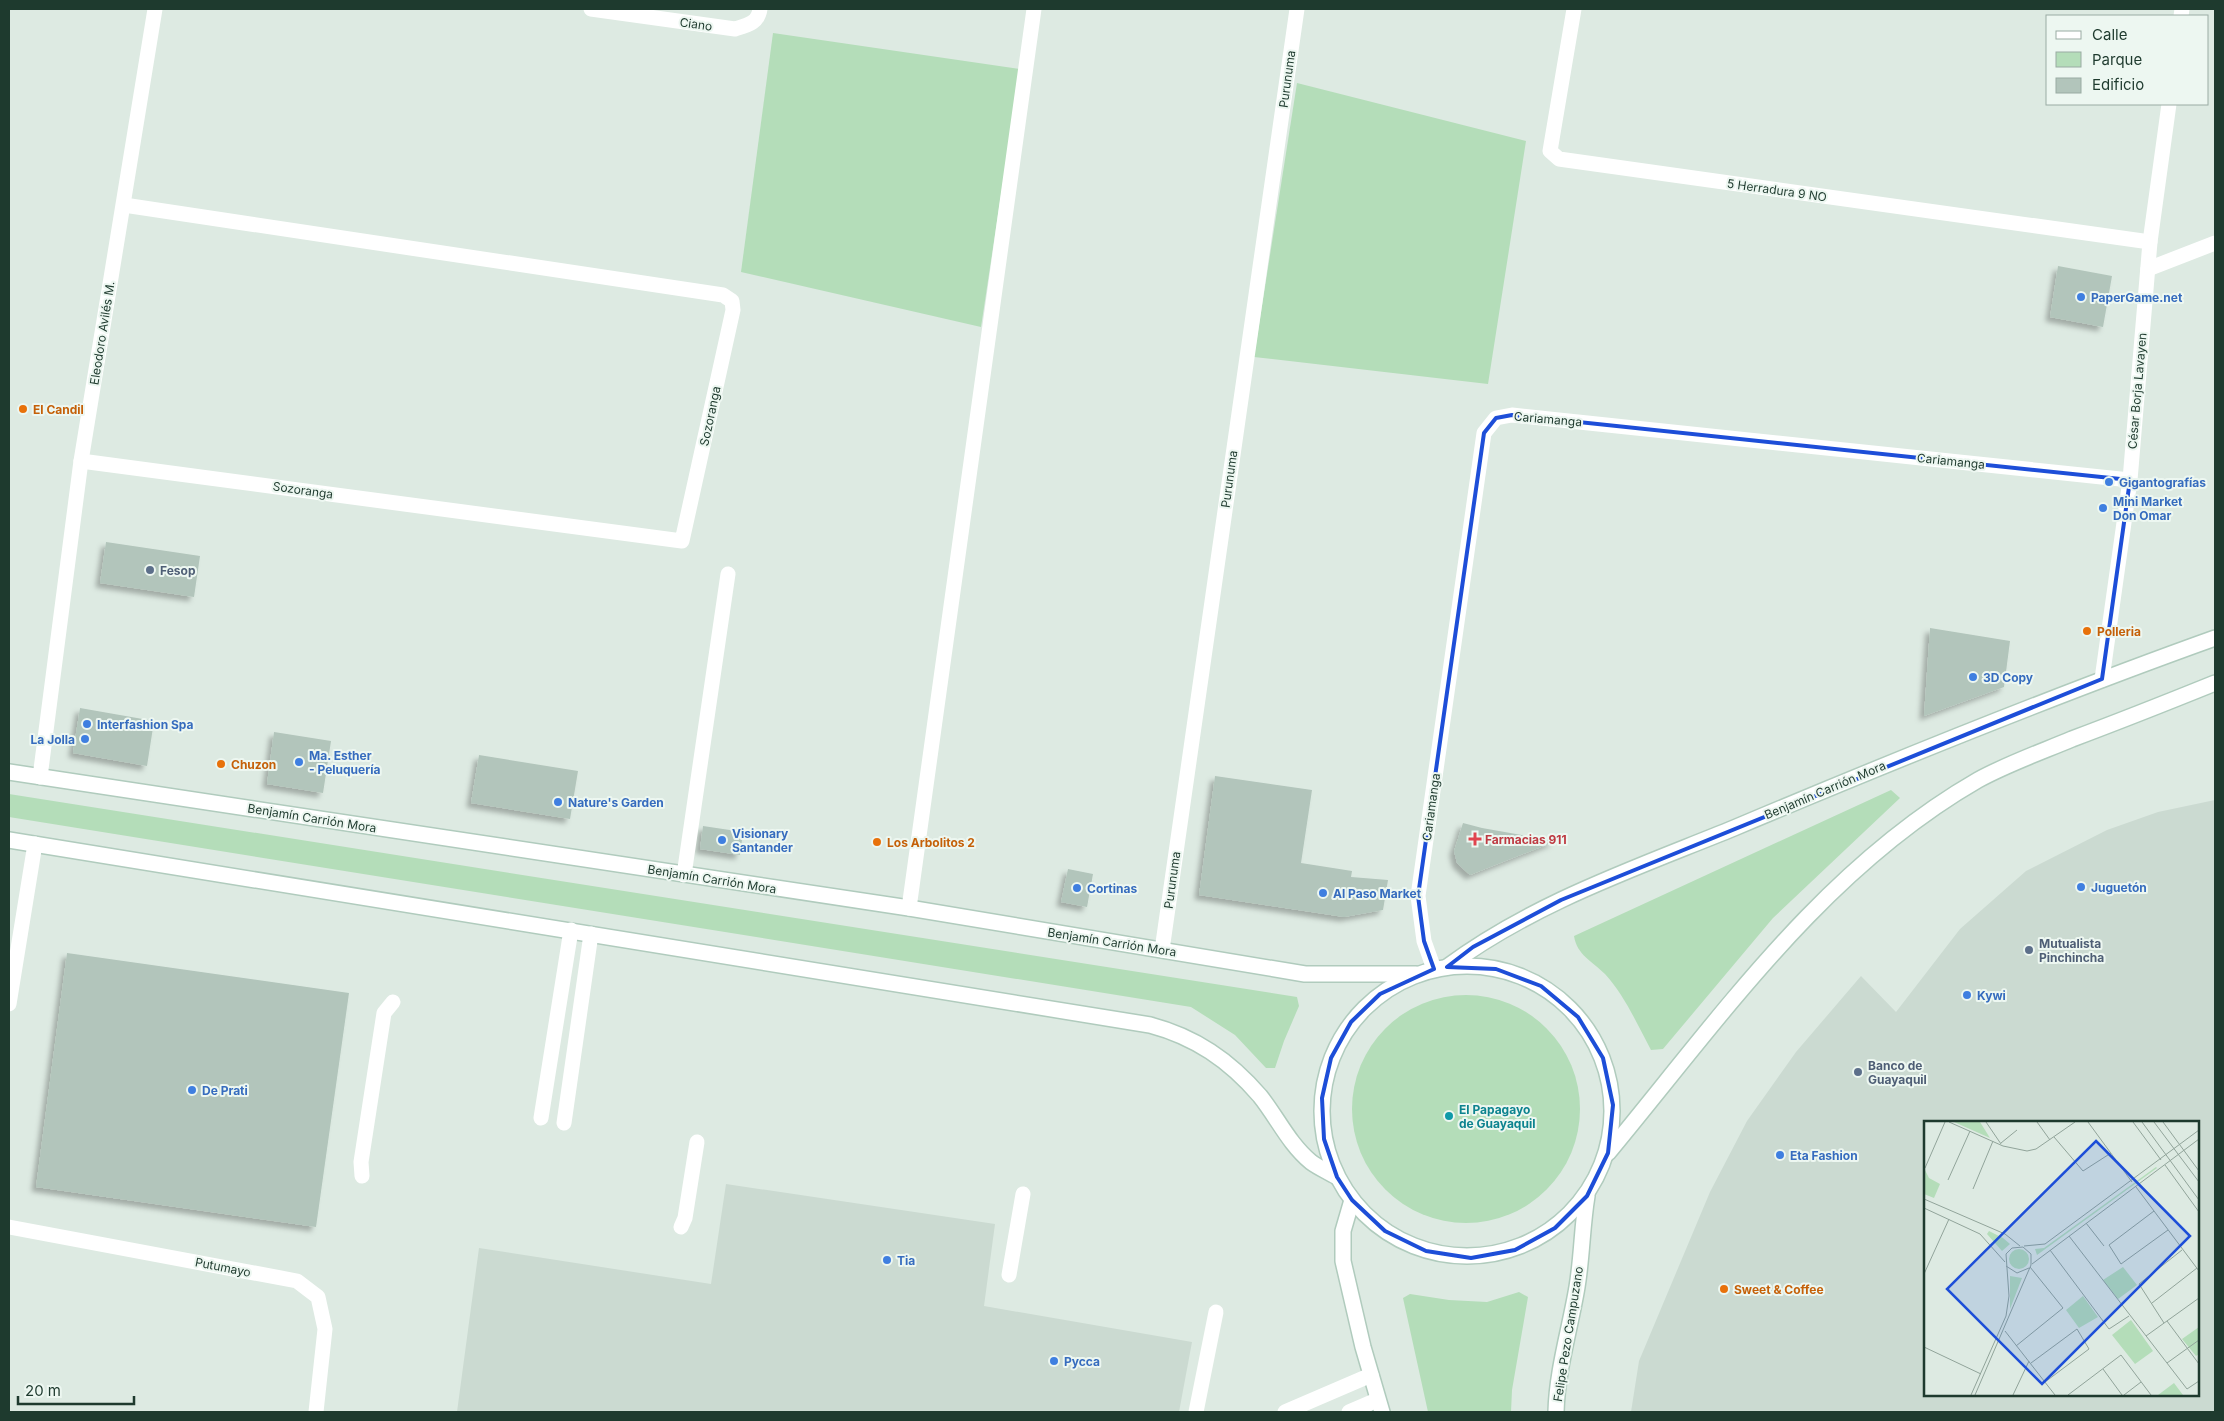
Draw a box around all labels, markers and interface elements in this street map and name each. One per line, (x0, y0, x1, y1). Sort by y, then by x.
street label: Ciano (679, 14, 713, 34)
legend (2046, 15, 2209, 105)
text: Calle (2092, 25, 2127, 44)
street label: Purunuma (1276, 49, 1298, 109)
text: Parque (2092, 50, 2142, 69)
text: Edificio (2092, 75, 2144, 94)
street label: 5 Herradura 9 NO (1726, 176, 1828, 204)
street label: Eleodoro Avilés M. (86, 280, 118, 386)
place label: PaperGame.net (2091, 290, 2183, 305)
marker: PaperGame.net (2075, 291, 2087, 303)
street label: César Borja Lavayen (2124, 332, 2150, 450)
street label: Sozoranga (696, 385, 724, 447)
place label: El Candil (33, 402, 84, 417)
marker: El Candil (17, 403, 29, 415)
street label: Cariamanga (1513, 409, 1583, 429)
street label: Purunuma (1218, 449, 1240, 509)
street label: Cariamanga (1916, 450, 1986, 472)
place label: Gigantografías (2119, 475, 2206, 490)
marker: Gigantografías (2103, 476, 2115, 488)
street label: Sozoranga (272, 478, 334, 502)
place label: Mini Market Don Omar (2113, 494, 2183, 523)
marker: Mini Market Don Omar (2097, 502, 2109, 514)
place label: Fesop (160, 563, 196, 578)
marker: Fesop (144, 564, 156, 576)
place label: Polleria (2097, 624, 2141, 639)
marker: Polleria (2081, 625, 2093, 637)
place label: 3D Copy (1983, 670, 2034, 685)
marker: 3D Copy (1967, 671, 1979, 683)
place label: Interfashion Spa (97, 717, 194, 732)
marker: Interfashion Spa (81, 718, 93, 730)
place label: La Jolla (31, 732, 75, 747)
marker: La Jolla (79, 733, 91, 745)
place label: Ma. Esther - Peluquería (309, 748, 380, 777)
marker: Ma. Esther - Peluquería (293, 756, 305, 768)
place label: Chuzon (231, 757, 276, 772)
marker: Chuzon (215, 758, 227, 770)
street label: Benjamín Carrión Mora (1762, 758, 1888, 822)
street label: Cariamanga (1419, 772, 1443, 842)
place label: Nature's Garden (568, 795, 664, 810)
marker: Nature's Garden (552, 796, 564, 808)
street label: Benjamín Carrión Mora (247, 800, 377, 836)
place label: Visionary Santander (732, 826, 793, 855)
place label: Farmacias 911 (1485, 832, 1567, 847)
marker: Farmacias 911 (1469, 833, 1481, 845)
marker: Visionary Santander (716, 834, 728, 846)
place label: Los Arbolitos 2 (887, 835, 975, 850)
marker: Los Arbolitos 2 (871, 836, 883, 848)
street label: Purunuma (1161, 850, 1183, 910)
street label: Benjamín Carrión Mora (647, 861, 777, 897)
place label: Juguetón (2091, 880, 2147, 895)
place label: Cortinas (1087, 881, 1137, 896)
marker: Juguetón (2075, 881, 2087, 893)
marker: Cortinas (1071, 882, 1083, 894)
place label: Al Paso Market (1333, 886, 1422, 901)
marker: Al Paso Market (1317, 887, 1329, 899)
street label: Benjamín Carrión Mora (1047, 924, 1177, 960)
place label: Mutualista Pinchincha (2039, 936, 2104, 965)
marker: Mutualista Pinchincha (2023, 944, 2035, 956)
place label: Kywi (1977, 988, 2006, 1003)
marker: Kywi (1961, 989, 1973, 1001)
place label: Banco de Guayaquil (1868, 1058, 1927, 1087)
marker: Banco de Guayaquil (1852, 1066, 1864, 1078)
place label: De Prati (202, 1083, 248, 1098)
marker: De Prati (186, 1084, 198, 1096)
place label: El Papagayo de Guayaquil (1459, 1102, 1535, 1131)
marker: El Papagayo de Guayaquil (1443, 1110, 1455, 1122)
inset map (1924, 1121, 2199, 1396)
place label: Eta Fashion (1790, 1148, 1858, 1163)
marker: Eta Fashion (1774, 1149, 1786, 1161)
place label: Tia (897, 1253, 915, 1268)
street label: Putumayo (194, 1254, 252, 1280)
marker: Tia (881, 1254, 893, 1266)
street label: Felipe Pezo Campuzano (1550, 1265, 1586, 1403)
place label: Sweet & Coffee (1734, 1282, 1824, 1297)
marker: Sweet & Coffee (1718, 1283, 1730, 1295)
place label: Pycca (1064, 1354, 1100, 1369)
marker: Pycca (1048, 1355, 1060, 1367)
scale bar (18, 1374, 134, 1406)
text: 20 m (25, 1381, 61, 1400)

